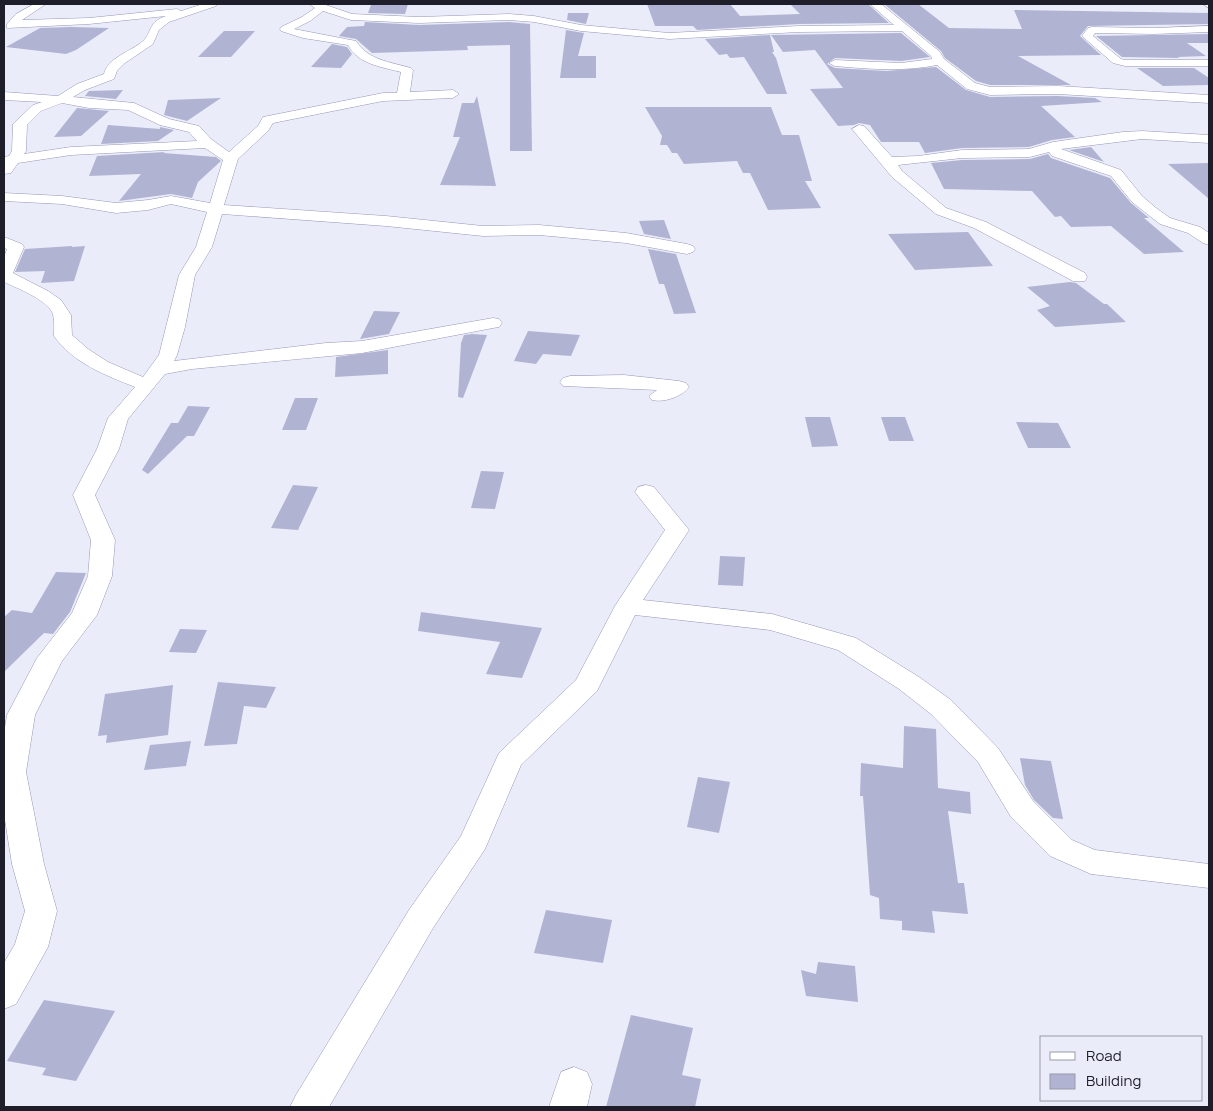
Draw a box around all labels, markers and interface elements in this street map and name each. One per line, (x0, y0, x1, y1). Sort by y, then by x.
legend (1040, 1036, 1203, 1101)
text: Road (1086, 1045, 1122, 1066)
text: Building (1086, 1070, 1141, 1091)

